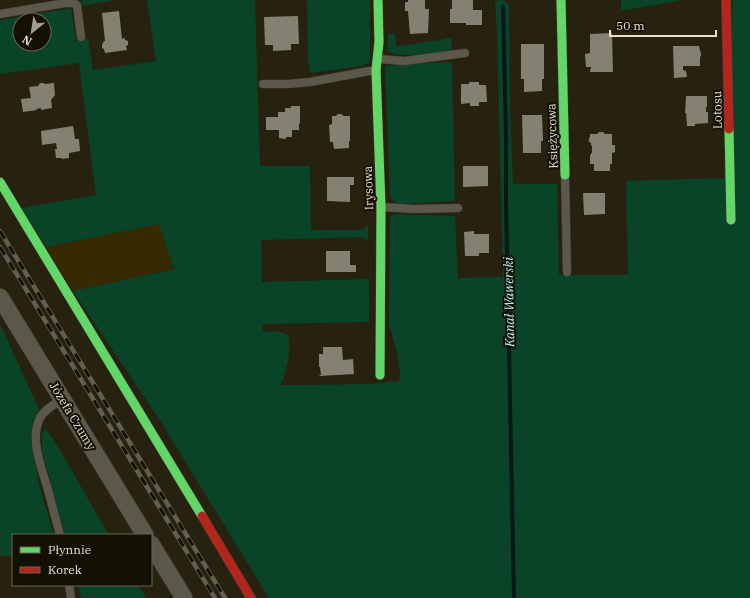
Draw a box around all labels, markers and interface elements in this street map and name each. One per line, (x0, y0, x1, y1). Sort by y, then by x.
north arrow (12, 12, 52, 52)
scale bar (610, 12, 716, 38)
text: 50 m (616, 18, 645, 33)
text: N (19, 32, 34, 49)
street label: Lotosu (709, 90, 725, 129)
street label: Księżycowa (543, 103, 561, 169)
street label: Irysowa (360, 165, 376, 210)
water label: Kanał Wawerski (500, 257, 518, 348)
street label: Józefa Czumy (47, 379, 100, 453)
legend (12, 534, 152, 586)
text: Płynnie (48, 542, 91, 557)
text: Korek (48, 562, 82, 577)

